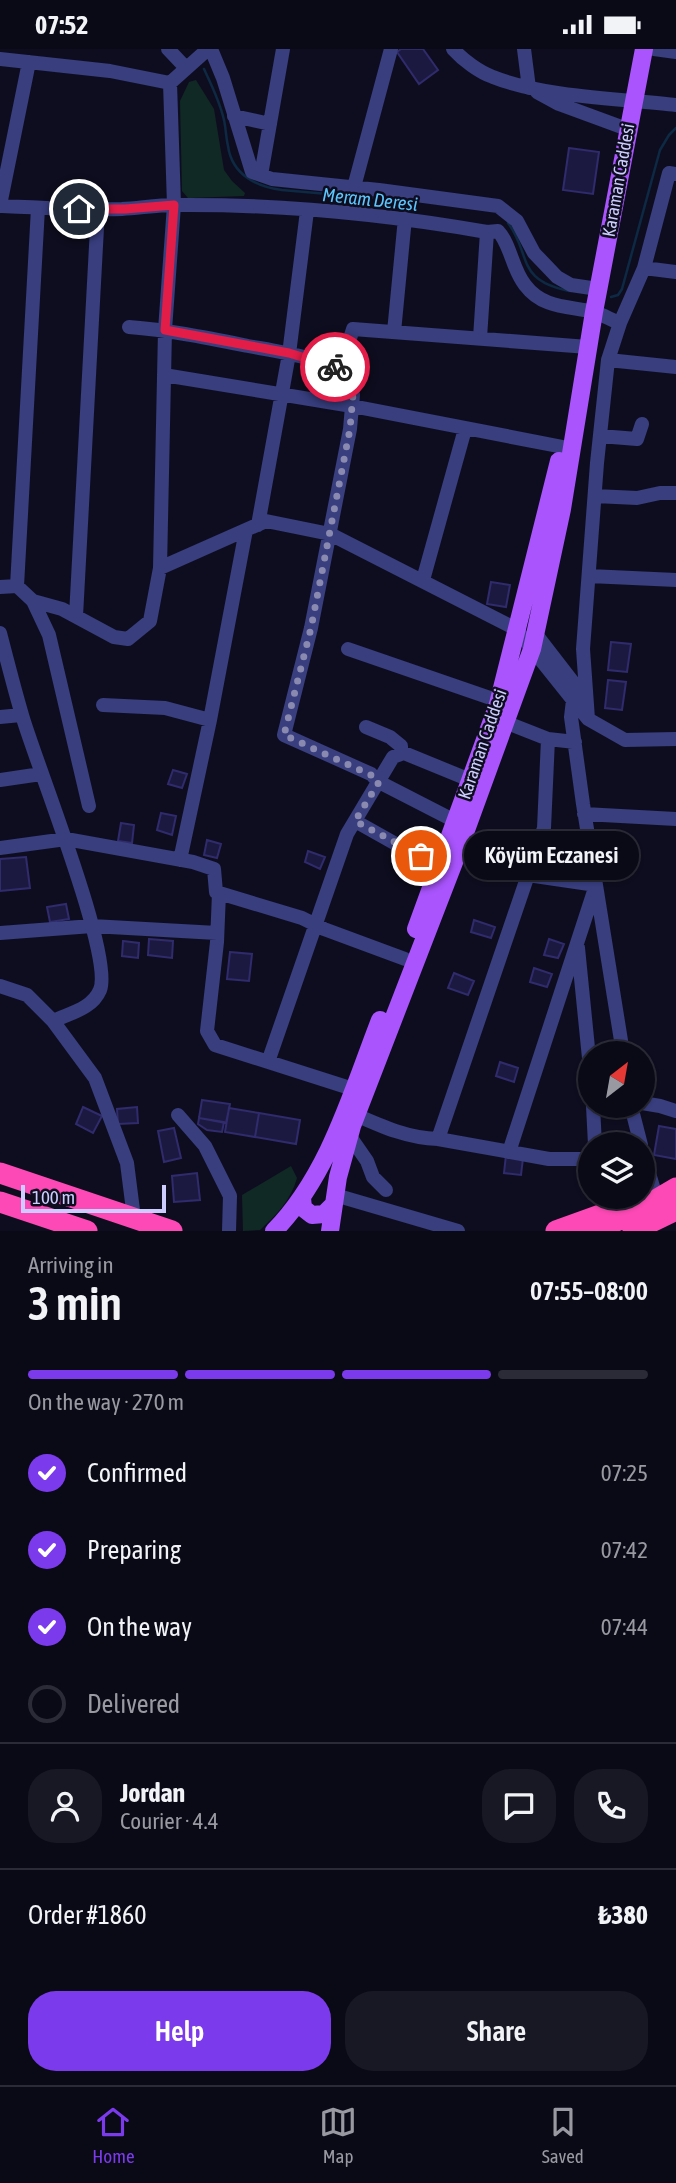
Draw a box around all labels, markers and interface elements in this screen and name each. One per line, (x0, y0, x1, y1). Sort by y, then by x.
text: 07:52 (35, 10, 89, 40)
street label: Karaman Caddesi (598, 122, 638, 238)
pin (49, 179, 109, 239)
water label: Meram Deresi (321, 183, 419, 215)
icon: home (60, 190, 98, 228)
courier (300, 332, 370, 402)
icon: bike (316, 348, 354, 386)
street label: Karaman Caddesi (453, 686, 511, 802)
pin (391, 826, 451, 886)
callout: Köyüm Eczanesi (463, 831, 638, 881)
icon: bag (402, 837, 440, 875)
text: Köyüm Eczanesi (485, 842, 618, 868)
north arrow (578, 1041, 654, 1118)
map controls (578, 1041, 655, 1209)
button: layers (578, 1132, 655, 1209)
scale bar (21, 1182, 166, 1214)
text: 100 m (32, 1186, 75, 1208)
text: Arriving in (28, 1252, 114, 1278)
text: 07:55–08:00 (530, 1276, 648, 1306)
text: 3 min (28, 1277, 122, 1330)
text: On the way · 270 m (28, 1389, 184, 1415)
icon: check (28, 1454, 66, 1492)
text: Confirmed (87, 1458, 187, 1488)
text: 07:25 (601, 1460, 648, 1486)
icon: check (28, 1531, 66, 1569)
text: Preparing (87, 1535, 181, 1565)
text: 07:42 (601, 1537, 648, 1563)
icon: check (28, 1608, 66, 1646)
text: On the way (87, 1612, 192, 1642)
text: 07:44 (601, 1614, 648, 1640)
text: Delivered (87, 1689, 180, 1719)
button: person (28, 1769, 102, 1843)
button: chat (482, 1769, 556, 1843)
button: phone (574, 1769, 648, 1843)
text: Jordan (120, 1778, 185, 1808)
text: Courier · 4.4 (120, 1808, 219, 1834)
text: Order #1860 (28, 1900, 147, 1930)
text: ₺380 (598, 1900, 648, 1930)
button: Help (28, 1991, 331, 2071)
button: Share (345, 1991, 648, 2071)
tab: Home (92, 2103, 135, 2167)
tab: Map (319, 2103, 357, 2167)
tab: Saved (542, 2103, 584, 2167)

